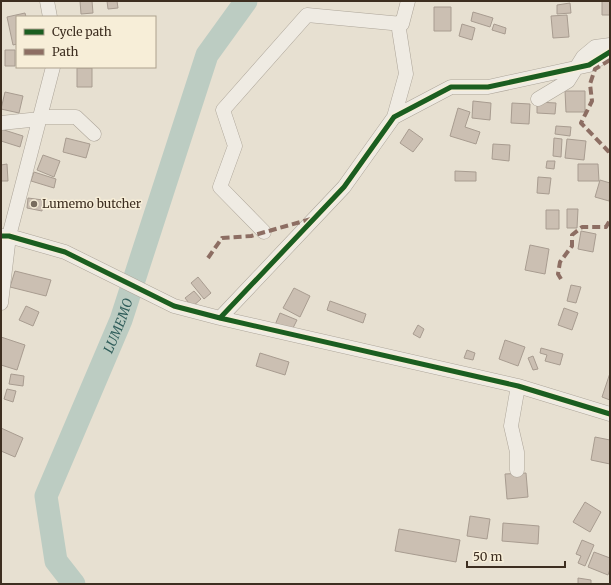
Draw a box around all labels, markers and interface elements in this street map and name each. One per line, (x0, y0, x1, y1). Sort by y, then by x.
legend (16, 16, 156, 68)
text: Cycle path (52, 24, 112, 39)
text: Path (52, 44, 78, 59)
place label: Lumemo butcher (42, 196, 142, 211)
marker: Lumemo butcher (29, 199, 39, 209)
water label: LUMEMO (100, 296, 137, 356)
scale bar (467, 543, 565, 569)
text: 50 m (473, 549, 502, 564)

